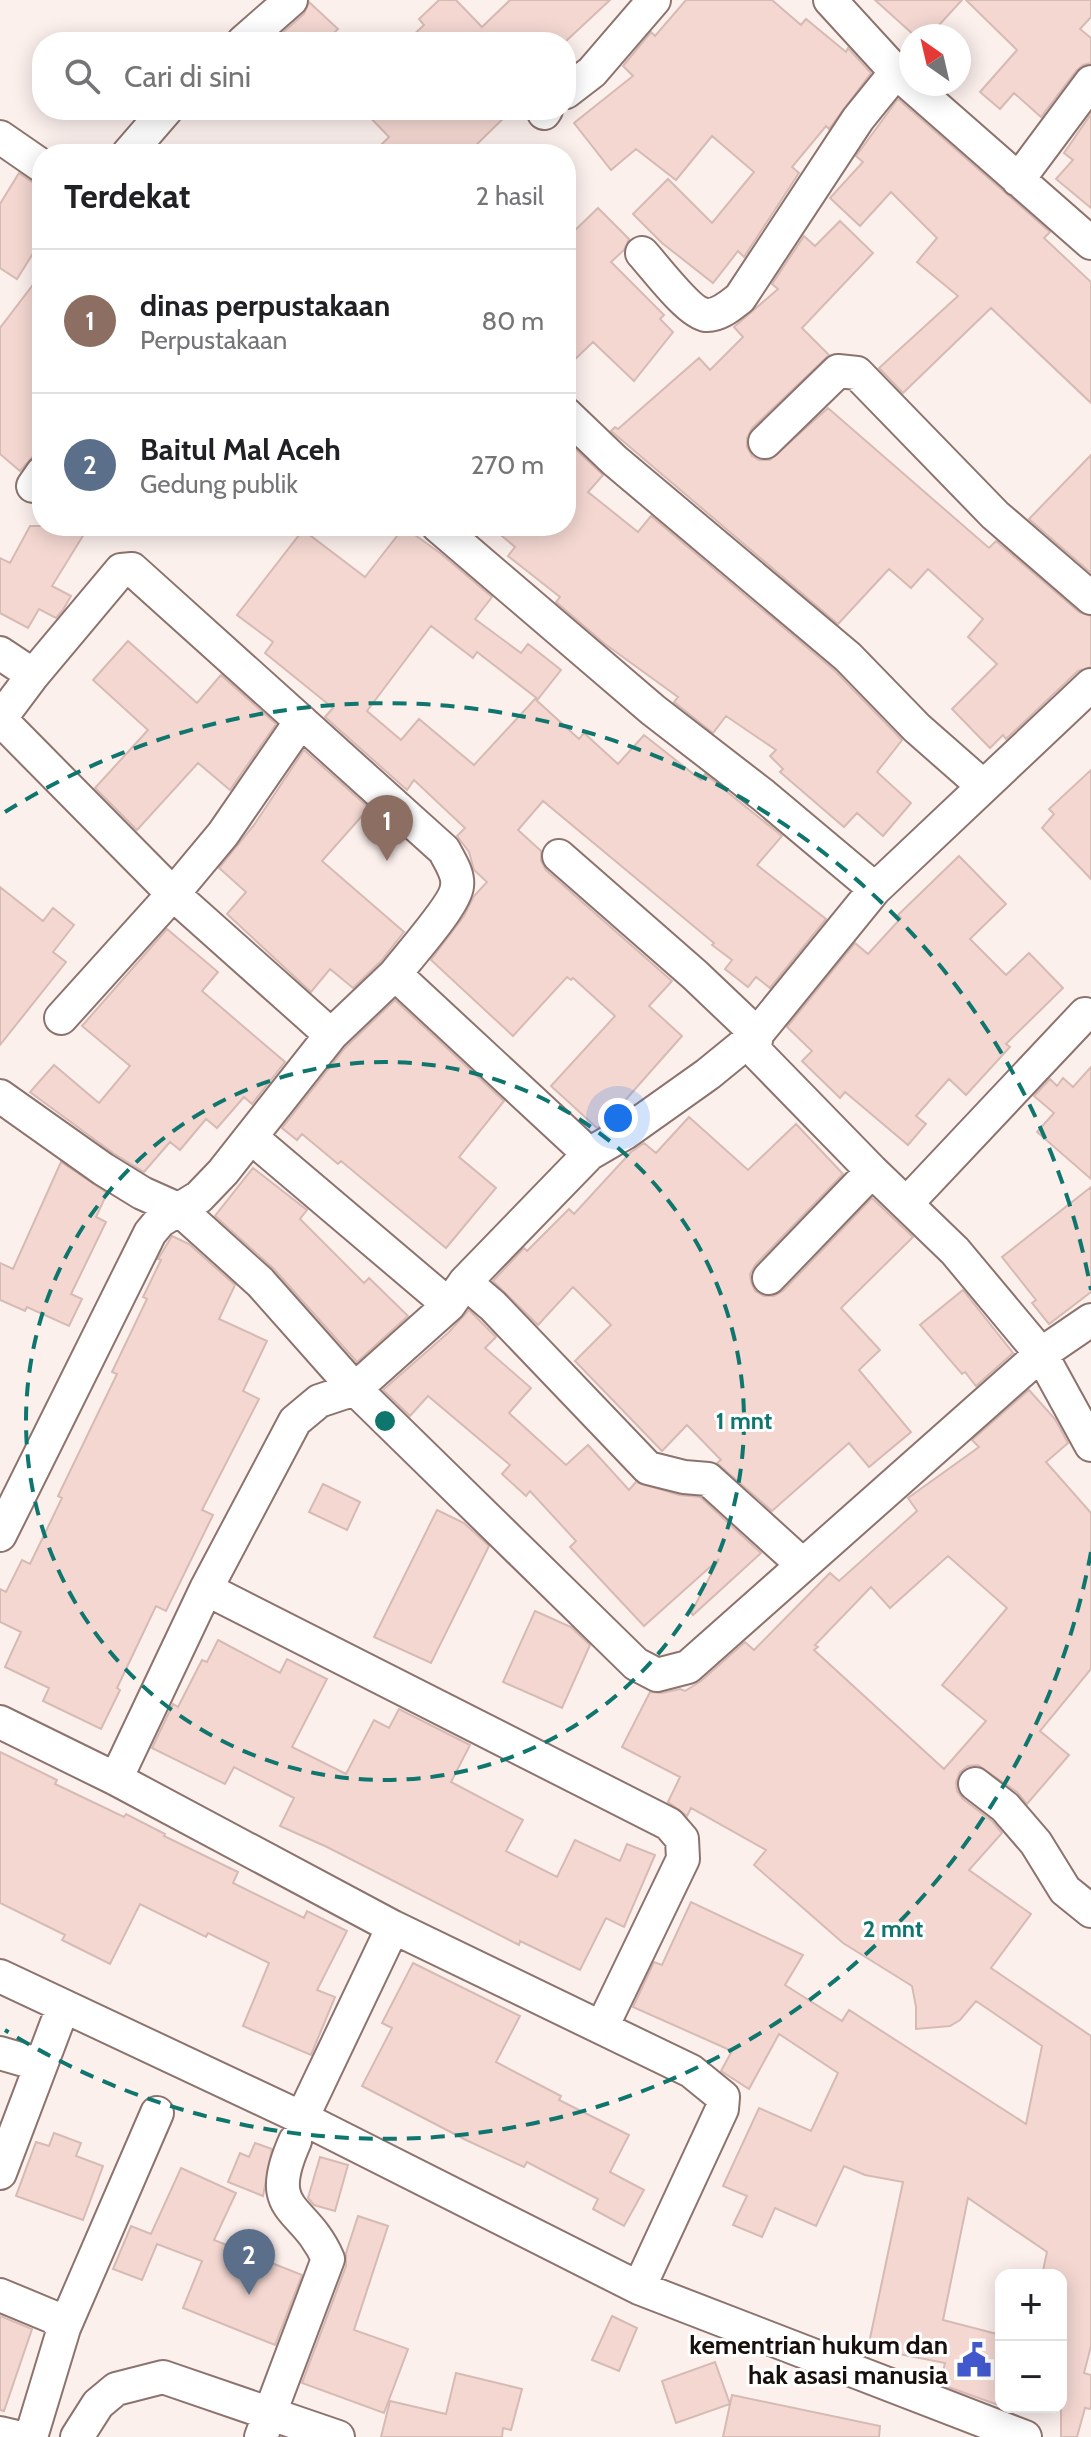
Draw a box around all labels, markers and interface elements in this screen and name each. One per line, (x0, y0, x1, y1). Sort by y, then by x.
north arrow (899, 24, 971, 96)
search box (32, 32, 576, 120)
icon: search (60, 54, 104, 98)
text: Cari di sini (124, 58, 251, 95)
text: Terdekat (64, 175, 190, 217)
text: 2 hasil (476, 180, 544, 212)
text: dinas perpustakaan (140, 287, 390, 324)
text: 1 (85, 305, 95, 337)
text: 80 m (481, 305, 544, 337)
text: Perpustakaan (140, 324, 287, 356)
text: Baitul Mal Aceh (140, 431, 341, 468)
text: 2 (83, 449, 97, 481)
text: 270 m (471, 449, 544, 481)
text: Gedung publik (140, 468, 298, 500)
pin: 1 (361, 795, 413, 861)
your location (598, 1098, 638, 1138)
text: 1 mnt (716, 1406, 772, 1435)
centre of rings (371, 1407, 399, 1435)
text: 2 mnt (863, 1914, 923, 1943)
pin: 2 (223, 2229, 275, 2295)
map controls (995, 2269, 1067, 2413)
button: + (995, 2269, 1067, 2341)
place label: kementrian hukum dan hak asasi manusia (689, 2329, 948, 2391)
public building icon: kementrian hukum dan hak asasi manusia (955, 2341, 993, 2379)
button: − (995, 2341, 1067, 2413)

